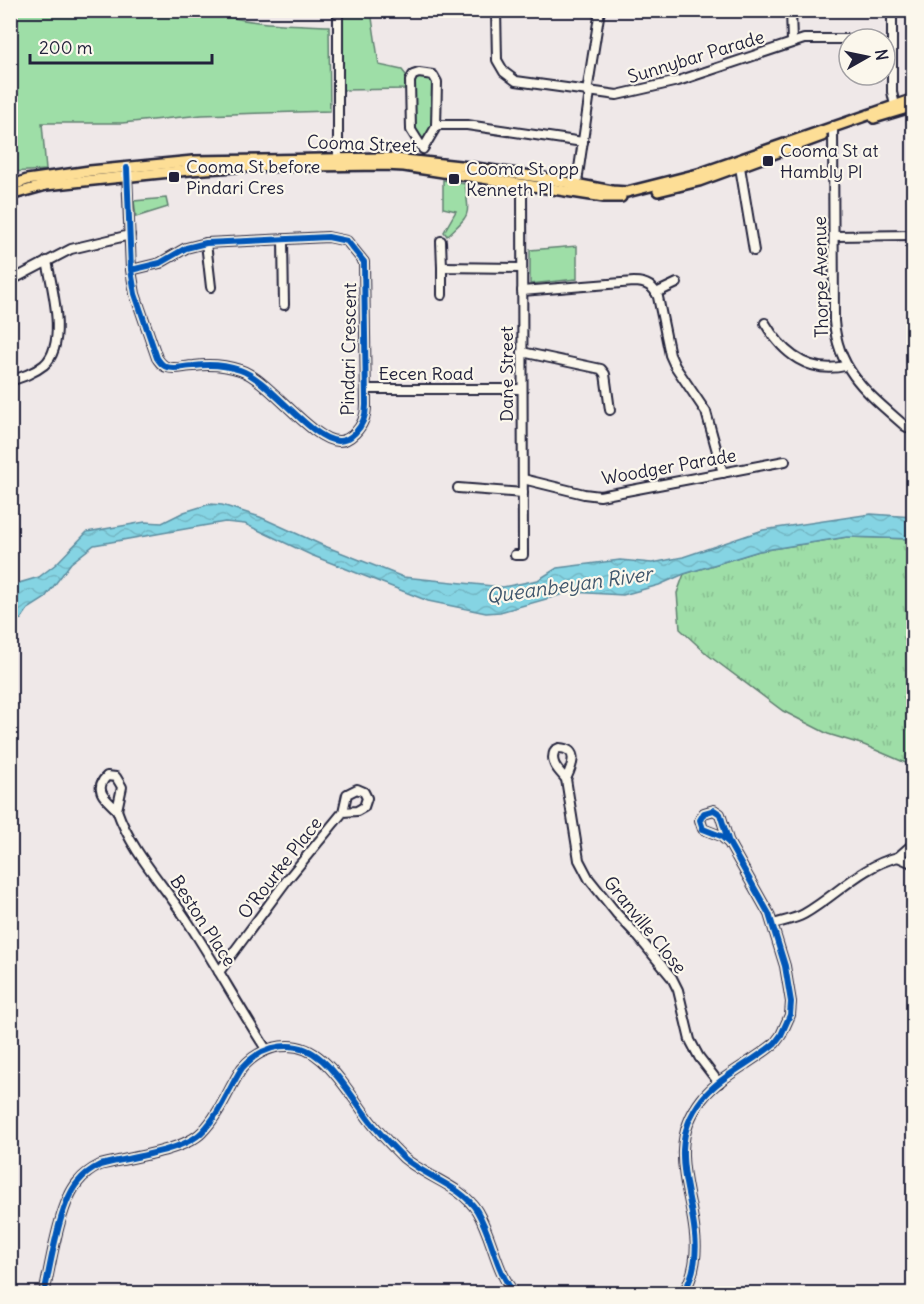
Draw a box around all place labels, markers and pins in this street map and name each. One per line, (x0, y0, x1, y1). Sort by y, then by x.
place label: Cooma St at Hambly Pl (780, 139, 879, 183)
marker: Cooma St at Hambly Pl (761, 154, 775, 168)
place label: Cooma St before Pindari Cres (186, 155, 320, 199)
place label: Cooma St opp Kenneth Pl (466, 157, 579, 201)
marker: Cooma St before Pindari Cres (167, 170, 181, 184)
marker: Cooma St opp Kenneth Pl (447, 172, 461, 186)

